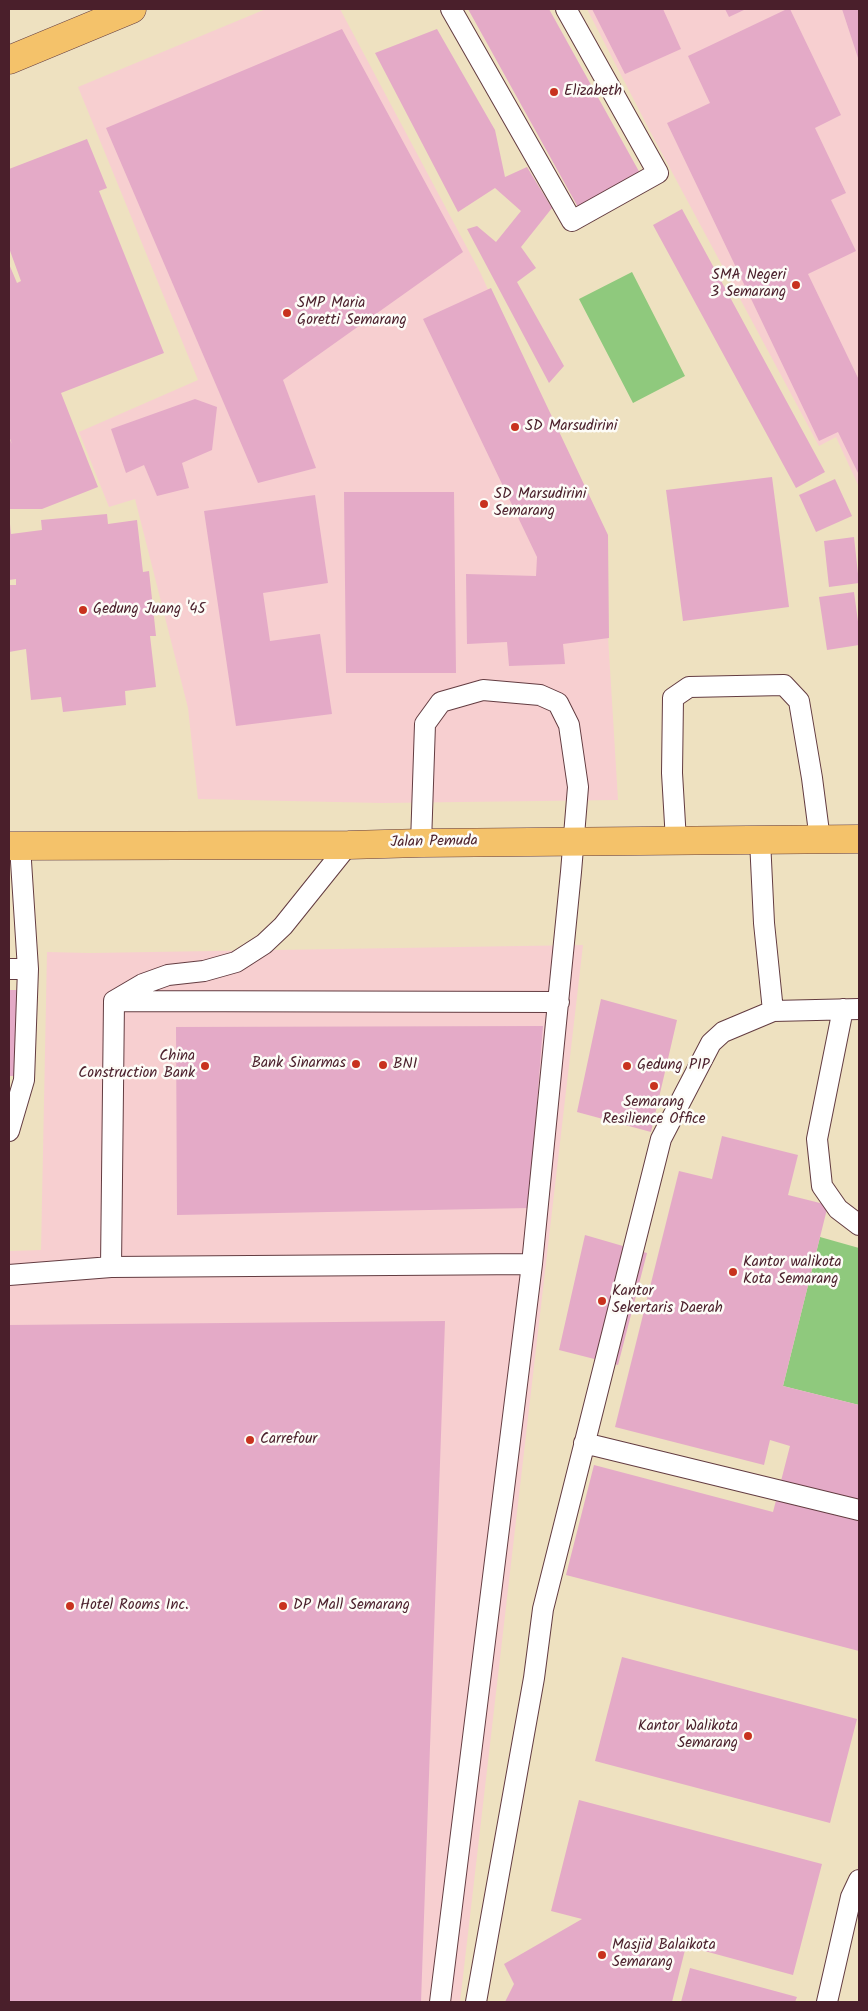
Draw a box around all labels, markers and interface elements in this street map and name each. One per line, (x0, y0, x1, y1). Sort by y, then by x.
place label: Elizabeth (564, 83, 622, 101)
marker: Elizabeth (548, 86, 560, 98)
place label: SMA Negeri 3 Semarang (711, 267, 786, 302)
marker: SMA Negeri 3 Semarang (790, 279, 802, 291)
place label: SMP Maria Goretti Semarang (297, 295, 407, 330)
marker: SMP Maria Goretti Semarang (281, 307, 293, 319)
place label: SD Marsudirini (525, 418, 617, 436)
marker: SD Marsudirini (509, 421, 521, 433)
place label: SD Marsudirini Semarang (494, 486, 586, 521)
marker: SD Marsudirini Semarang (478, 498, 490, 510)
place label: Gedung Juang '45 (93, 601, 206, 619)
marker: Gedung Juang '45 (77, 604, 89, 616)
street label: Jalan Pemuda (390, 833, 478, 853)
place label: China Construction Bank (78, 1048, 195, 1083)
place label: Bank Sinarmas (251, 1055, 346, 1073)
place label: BNI (393, 1056, 417, 1074)
place label: Gedung PIP (637, 1057, 710, 1075)
marker: Bank Sinarmas (350, 1058, 362, 1070)
marker: BNI (377, 1059, 389, 1071)
marker: China Construction Bank (199, 1060, 211, 1072)
marker: Gedung PIP (621, 1060, 633, 1072)
marker: Semarang Resilience Office (648, 1080, 660, 1092)
place label: Semarang Resilience Office (602, 1094, 706, 1129)
place label: Kantor walikota Kota Semarang (743, 1254, 842, 1289)
marker: Kantor walikota Kota Semarang (727, 1266, 739, 1278)
place label: Kantor Sekertaris Daerah (612, 1283, 723, 1318)
marker: Kantor Sekertaris Daerah (596, 1295, 608, 1307)
place label: Carrefour (260, 1431, 317, 1449)
marker: Carrefour (244, 1434, 256, 1446)
place label: Hotel Rooms Inc. (80, 1597, 189, 1615)
place label: DP Mall Semarang (293, 1597, 410, 1615)
marker: Hotel Rooms Inc. (64, 1600, 76, 1612)
marker: DP Mall Semarang (277, 1600, 289, 1612)
place label: Kantor Walikota Semarang (638, 1718, 738, 1753)
marker: Kantor Walikota Semarang (742, 1730, 754, 1742)
place label: Masjid Balaikota Semarang (612, 1937, 716, 1972)
marker: Masjid Balaikota Semarang (596, 1949, 608, 1961)

